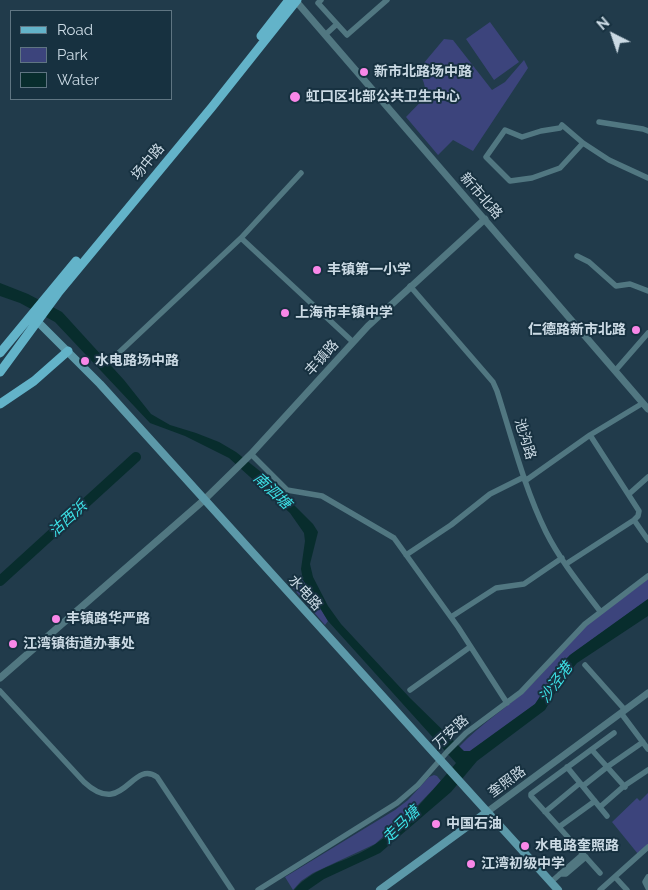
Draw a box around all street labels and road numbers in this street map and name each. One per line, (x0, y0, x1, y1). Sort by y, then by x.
street label: 场中路 (128, 141, 168, 183)
street label: 新市北路 (456, 169, 506, 223)
street label: 丰镇路 (302, 337, 342, 379)
street label: 池沟路 (511, 416, 539, 462)
street label: 水电路 (285, 572, 325, 614)
street label: 万安路 (430, 712, 472, 752)
street label: 奎照路 (485, 763, 529, 801)

